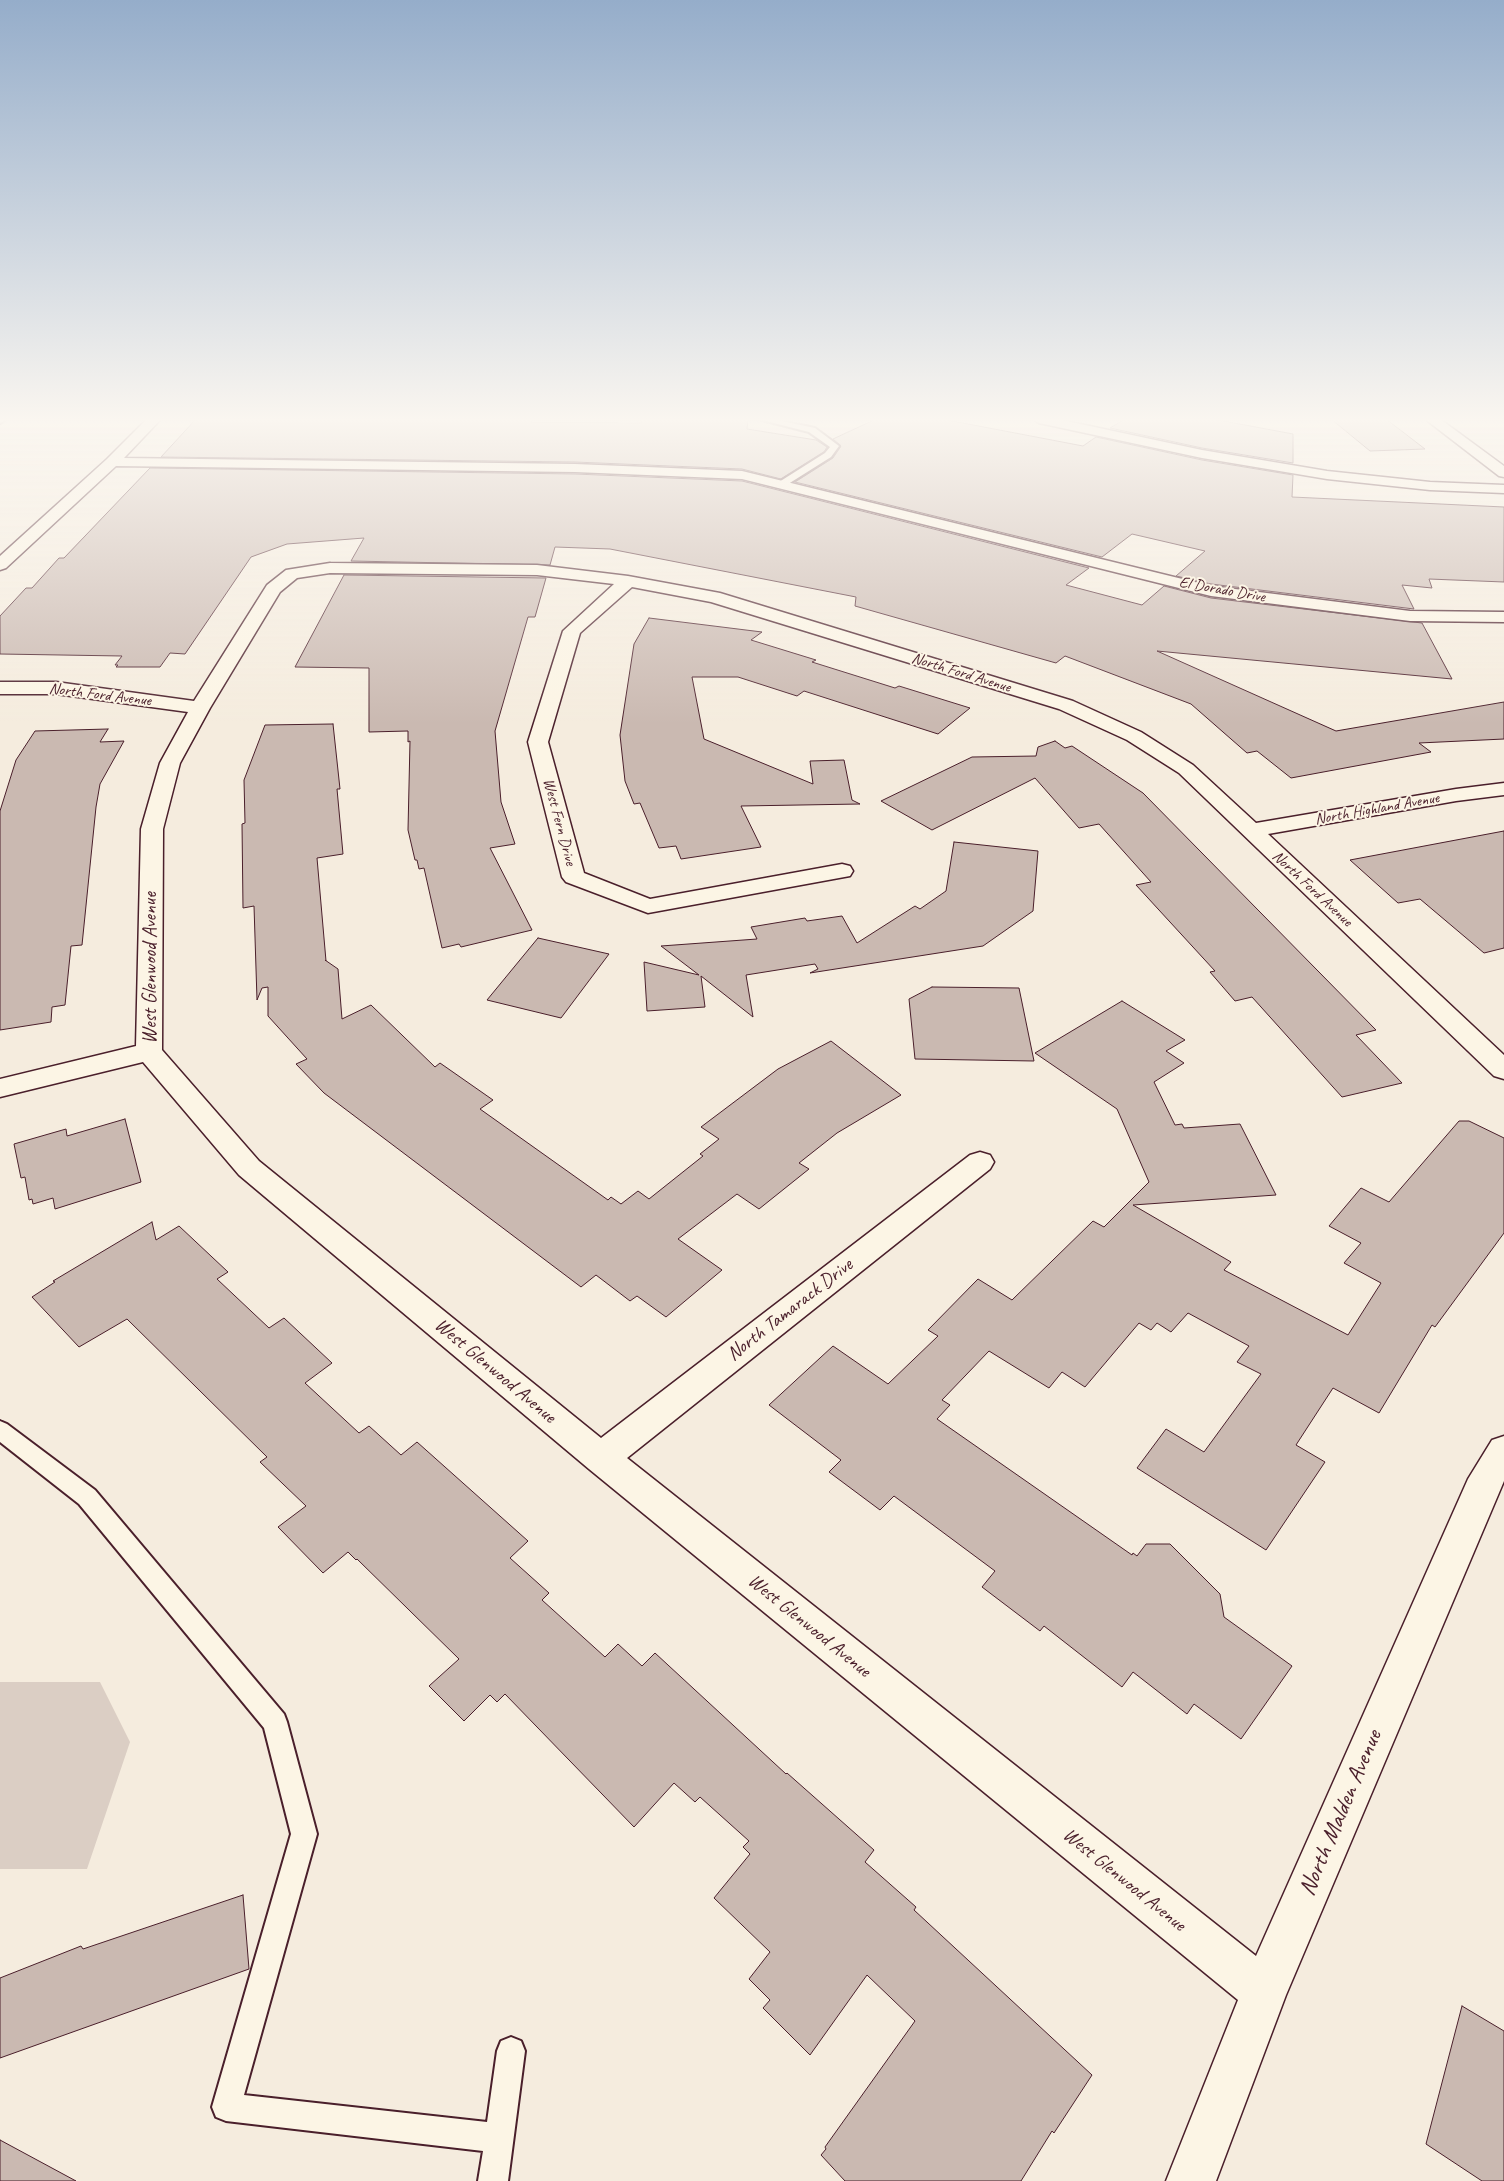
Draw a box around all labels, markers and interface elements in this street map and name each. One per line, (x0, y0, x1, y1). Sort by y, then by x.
street label: El Dorado Drive (1178, 573, 1266, 607)
street label: North Ford Avenue (909, 649, 1013, 697)
street label: North Ford Avenue (48, 679, 152, 711)
street label: West Fern Drive (538, 776, 580, 868)
street label: North Highland Avenue (1313, 789, 1441, 829)
street label: North Ford Avenue (1268, 847, 1356, 931)
street label: West Glenwood Avenue (139, 892, 163, 1044)
street label: North Tamarack Drive (722, 1253, 858, 1367)
street label: West Glenwood Avenue (429, 1313, 561, 1429)
street label: West Glenwood Avenue (743, 1569, 875, 1683)
street label: North Malden Avenue (1293, 1726, 1389, 1900)
street label: West Glenwood Avenue (1058, 1823, 1190, 1937)

